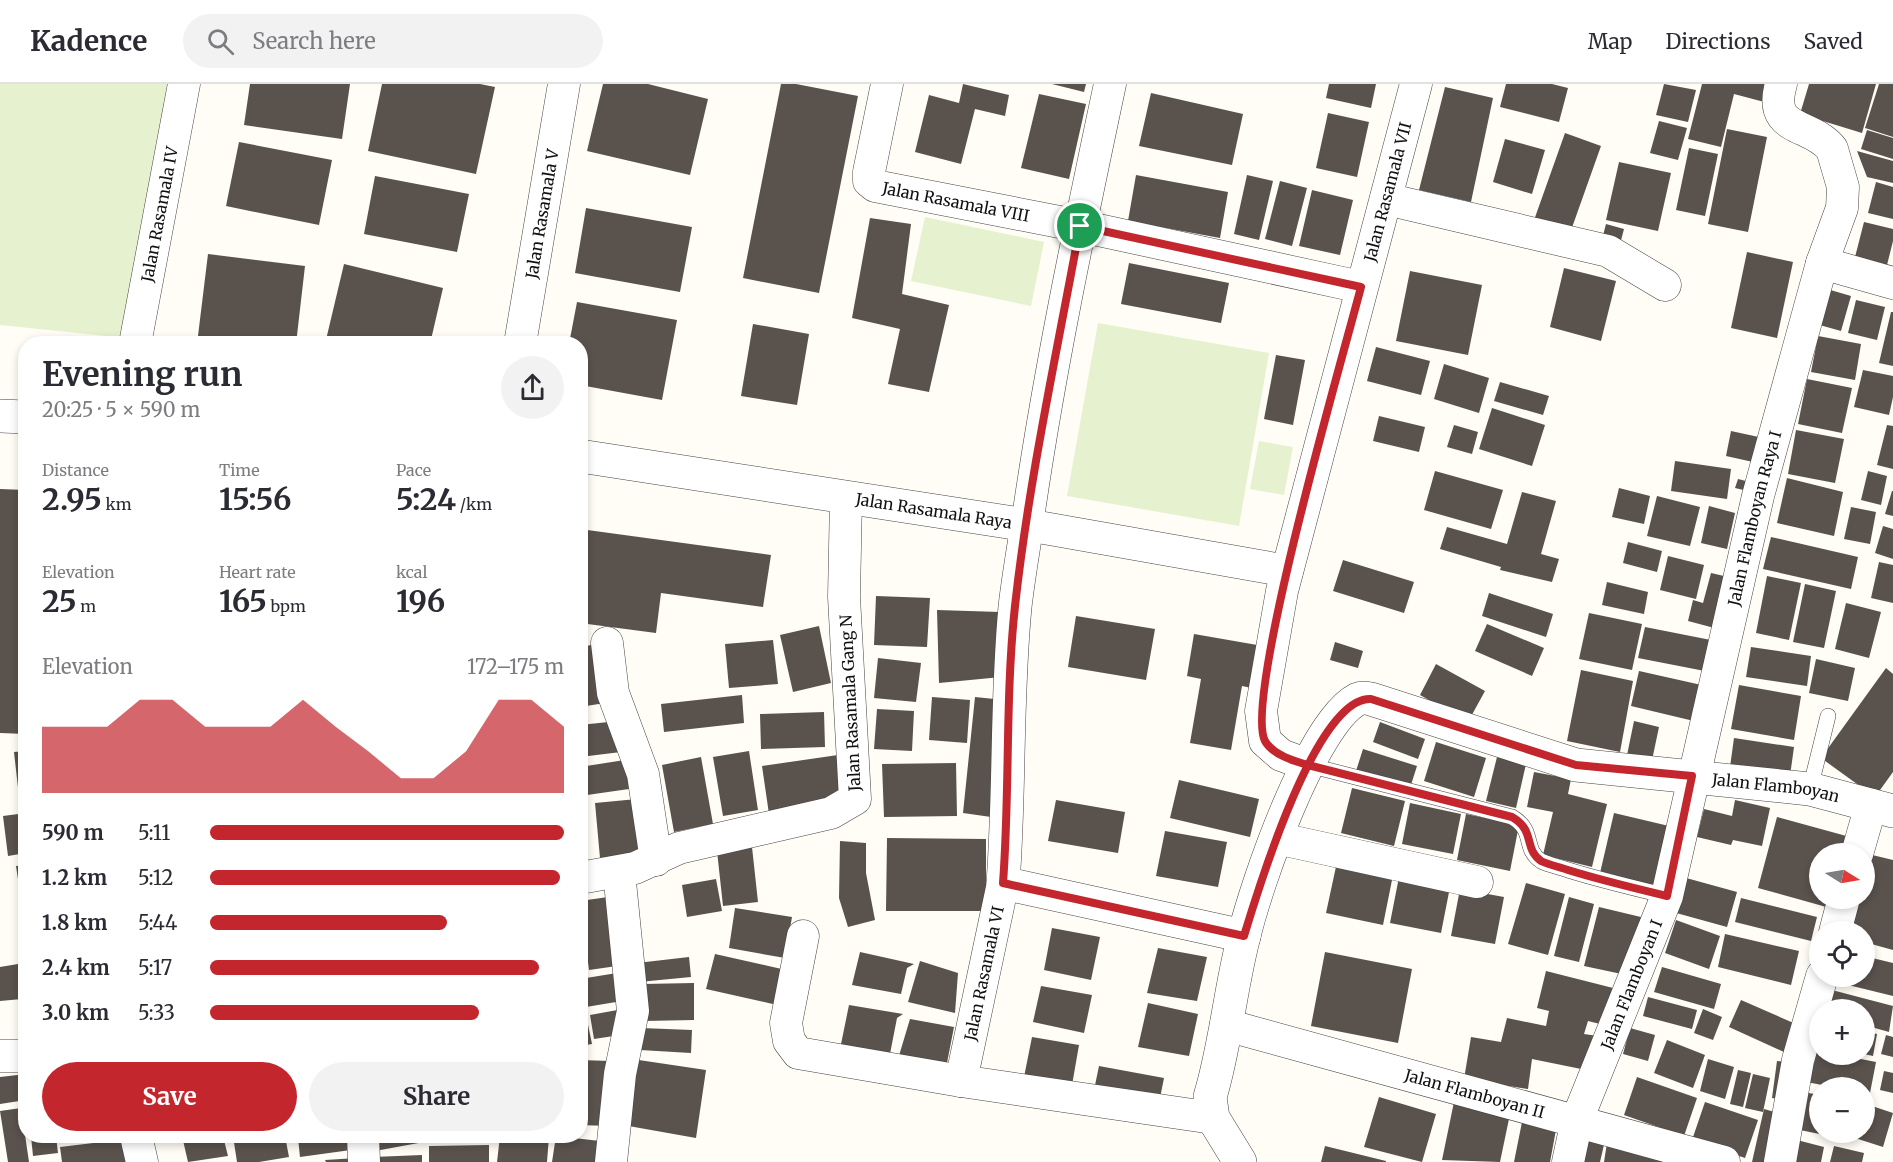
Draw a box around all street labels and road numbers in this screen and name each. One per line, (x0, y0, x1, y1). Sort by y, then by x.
street label: Jalan Rasamala VII (1359, 120, 1415, 265)
street label: Jalan Rasamala IV (137, 145, 182, 285)
street label: Jalan Rasamala V (521, 147, 563, 281)
street label: Jalan Rasamala VIII (880, 177, 1031, 226)
street label: Jalan Flamboyan Raya I (1723, 429, 1785, 609)
street label: Jalan Rasamala Raya (853, 489, 1014, 533)
street label: Jalan Rasamala Gang N (835, 614, 865, 793)
street label: Jalan Flamboyan (1710, 769, 1842, 807)
street label: Jalan Rasamala VI (960, 904, 1008, 1044)
street label: Jalan Flamboyan I (1596, 916, 1667, 1053)
street label: Jalan Flamboyan II (1401, 1064, 1547, 1122)

